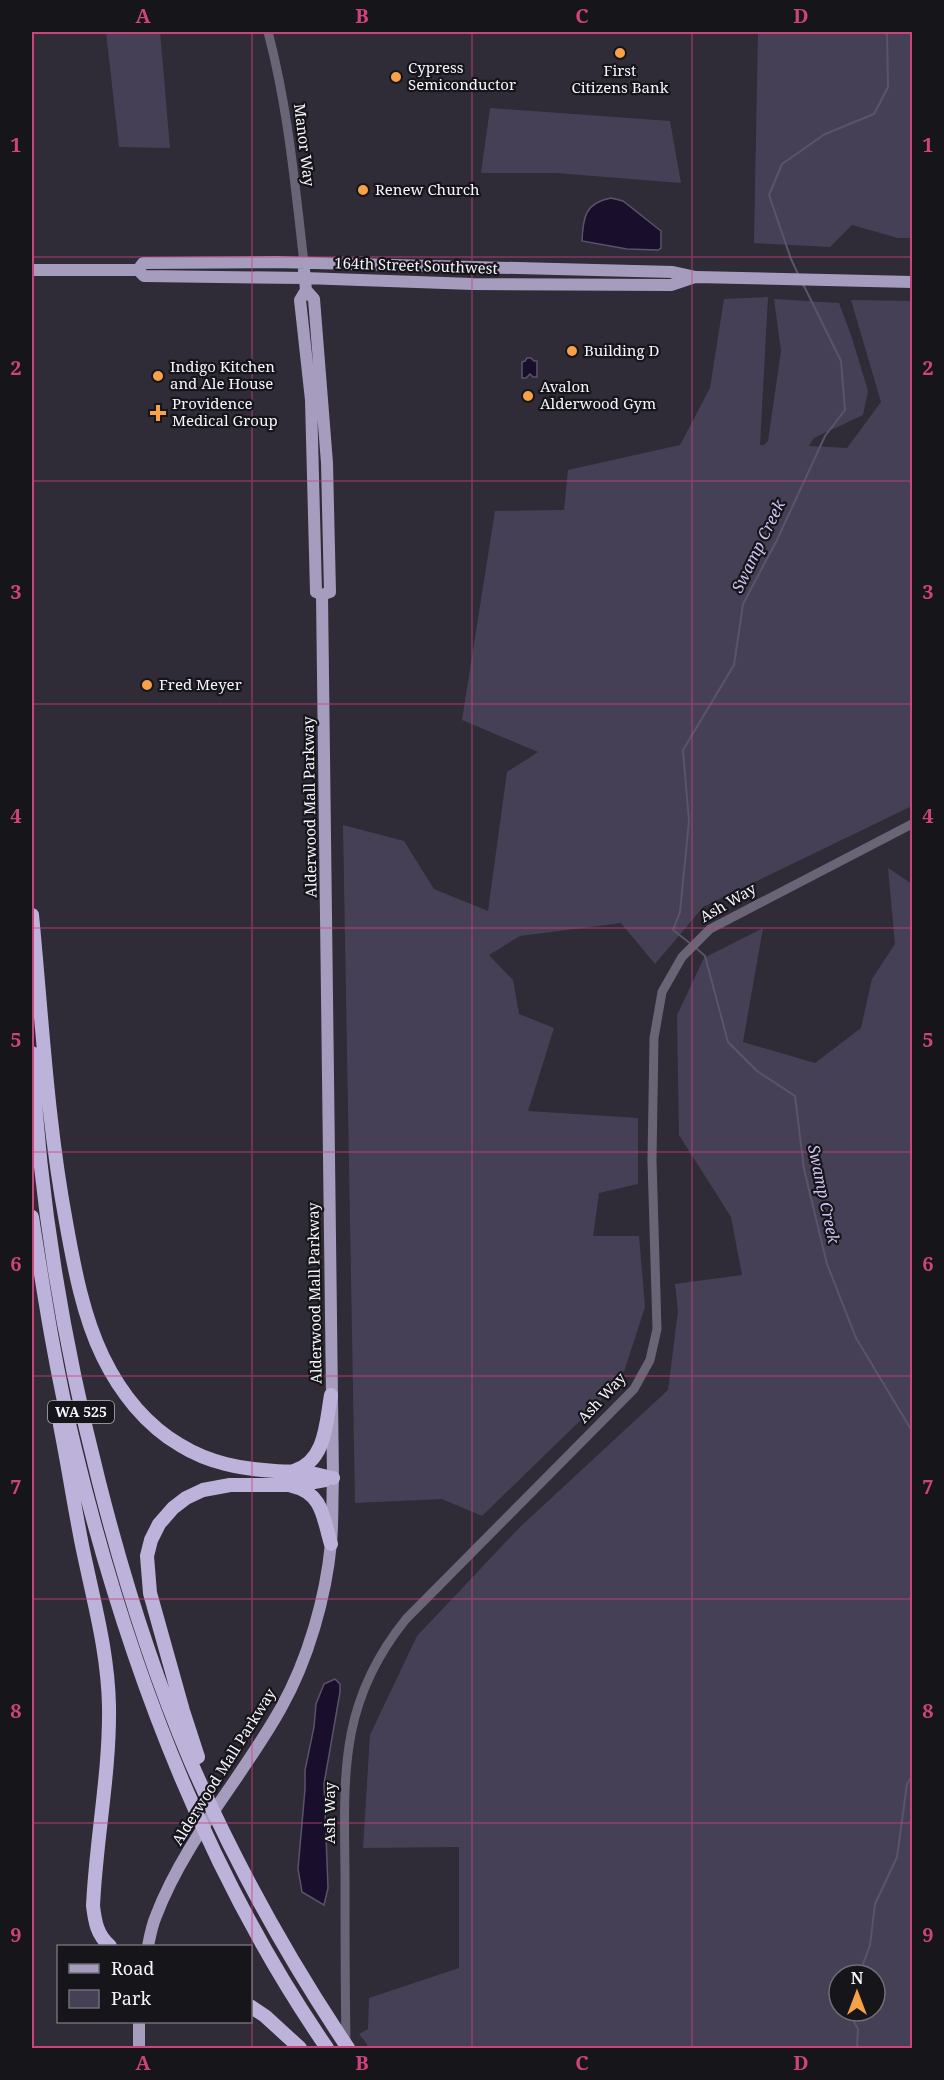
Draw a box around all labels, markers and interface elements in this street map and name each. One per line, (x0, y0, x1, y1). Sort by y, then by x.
text: A (135, 2, 151, 29)
text: B (355, 2, 369, 29)
text: C (575, 2, 589, 29)
text: D (793, 2, 809, 29)
marker: First Citizens Bank (613, 46, 627, 60)
place label: Cypress Semiconductor (408, 57, 516, 94)
place label: First Citizens Bank (572, 60, 669, 97)
marker: Cypress Semiconductor (389, 70, 403, 84)
street label: Manor Way (290, 102, 320, 188)
text: 1 (10, 131, 22, 158)
text: 1 (922, 131, 934, 158)
place label: Renew Church (375, 179, 480, 199)
marker: Renew Church (356, 183, 370, 197)
street label: 164th Street Southwest (334, 252, 498, 278)
place label: Building D (584, 340, 659, 360)
marker: Building D (565, 344, 579, 358)
text: 2 (10, 354, 22, 381)
text: 2 (922, 354, 934, 381)
place label: Indigo Kitchen and Ale House (170, 356, 275, 393)
marker: Indigo Kitchen and Ale House (151, 369, 165, 383)
place label: Avalon Alderwood Gym (540, 376, 656, 413)
marker: Avalon Alderwood Gym (521, 389, 535, 403)
place label: Providence Medical Group (172, 393, 278, 430)
marker: Providence Medical Group (149, 404, 167, 422)
water label: Swamp Creek (726, 495, 790, 596)
text: 3 (10, 578, 22, 605)
text: 3 (922, 578, 934, 605)
place label: Fred Meyer (159, 674, 242, 694)
marker: Fred Meyer (140, 678, 154, 692)
street label: Alderwood Mall Parkway (297, 716, 321, 898)
text: 4 (10, 802, 22, 829)
text: 4 (922, 802, 934, 829)
street label: Ash Way (696, 878, 760, 926)
text: 5 (10, 1026, 22, 1053)
text: 5 (922, 1026, 934, 1053)
water label: Swamp Creek (803, 1142, 845, 1246)
street label: Alderwood Mall Parkway (302, 1202, 326, 1384)
text: 6 (10, 1250, 22, 1277)
text: 6 (922, 1250, 934, 1277)
street label: Ash Way (573, 1367, 630, 1427)
road number: WA 525 (48, 1401, 114, 1423)
text: 7 (10, 1473, 22, 1500)
text: 7 (922, 1473, 934, 1500)
street label: Alderwood Mall Parkway (167, 1684, 280, 1849)
text: 8 (10, 1697, 22, 1724)
text: 8 (922, 1697, 934, 1724)
street label: Ash Way (319, 1781, 339, 1844)
text: 9 (10, 1921, 22, 1948)
text: 9 (922, 1921, 934, 1948)
legend (57, 1945, 252, 2023)
text: Road (111, 1956, 154, 1980)
north arrow (827, 1963, 887, 2023)
text: N (851, 1967, 864, 1989)
text: Park (111, 1986, 151, 2010)
text: A (135, 2049, 151, 2076)
text: B (355, 2049, 369, 2076)
text: C (575, 2049, 589, 2076)
text: D (793, 2049, 809, 2076)

